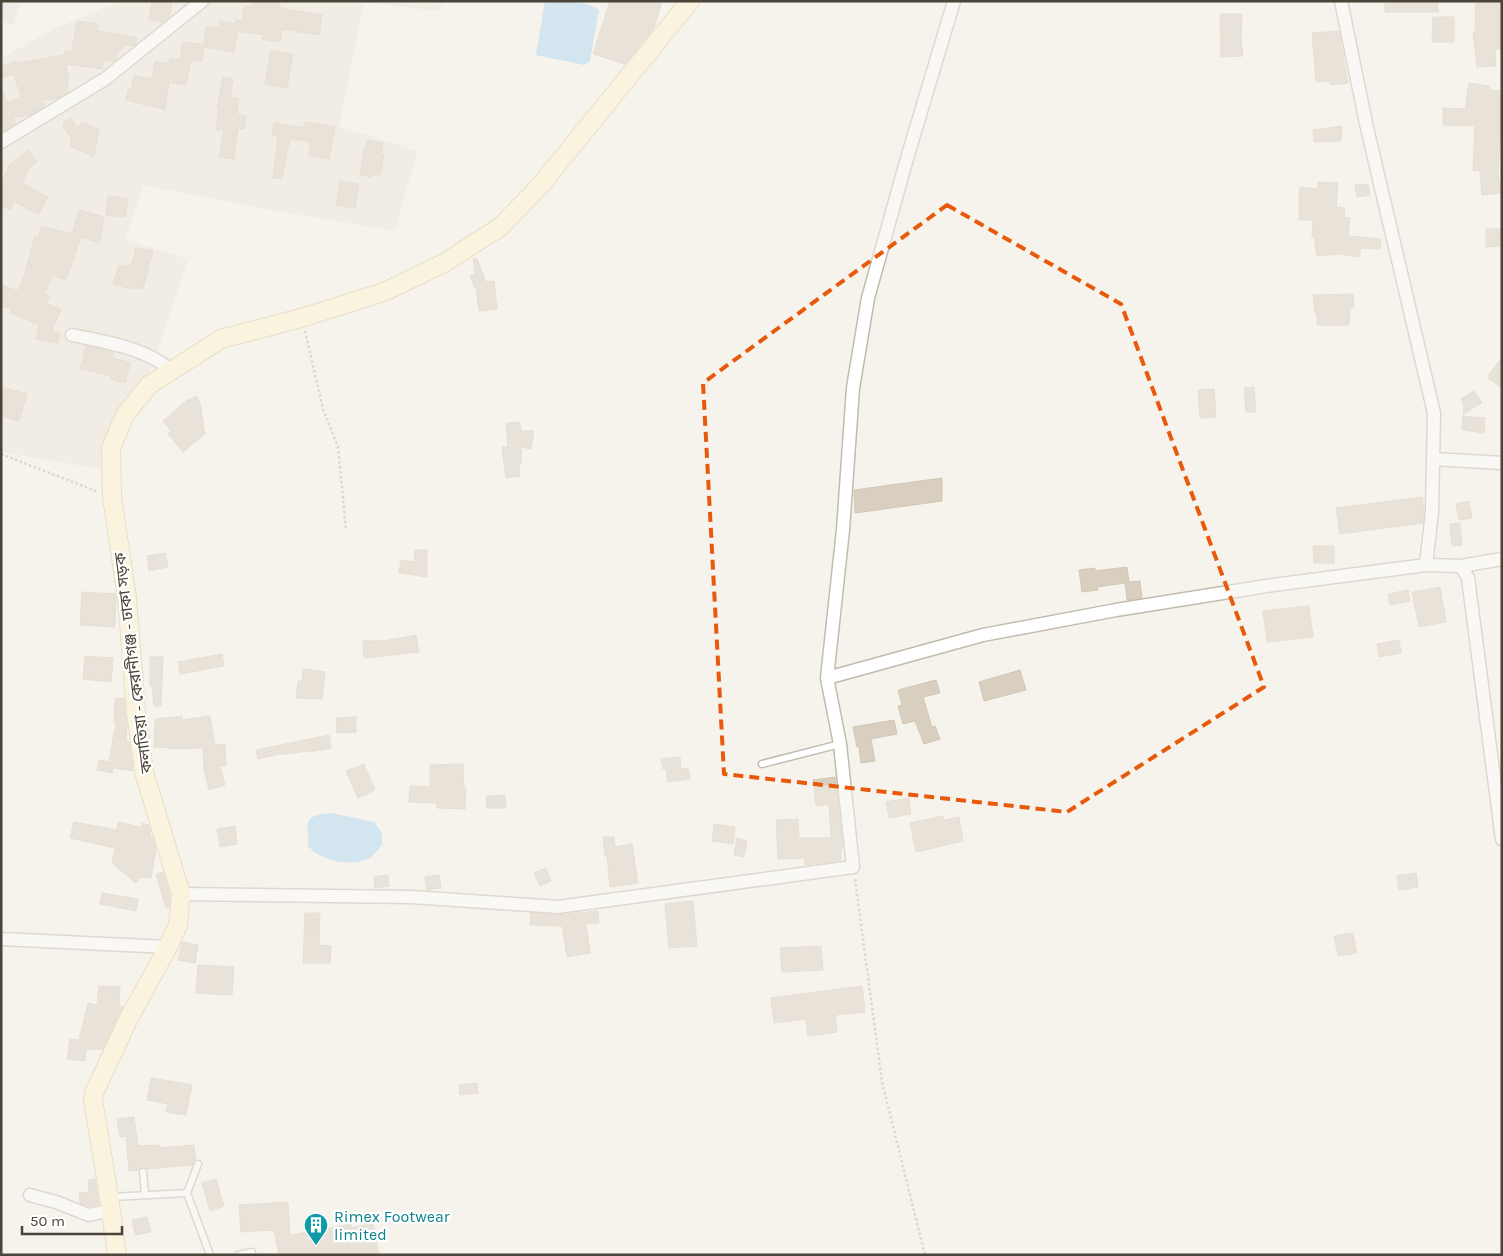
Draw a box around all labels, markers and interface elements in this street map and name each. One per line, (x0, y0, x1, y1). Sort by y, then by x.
street label: কলাতিয়া - কেরানীগঞ্জ - ঢাকা সড়ক (110, 550, 156, 775)
scale bar (22, 1204, 122, 1236)
place label: Rimex Footwear limited (334, 1207, 450, 1244)
text: 50 m (30, 1212, 65, 1230)
building icon: Rimex Footwear limited (303, 1212, 329, 1246)

